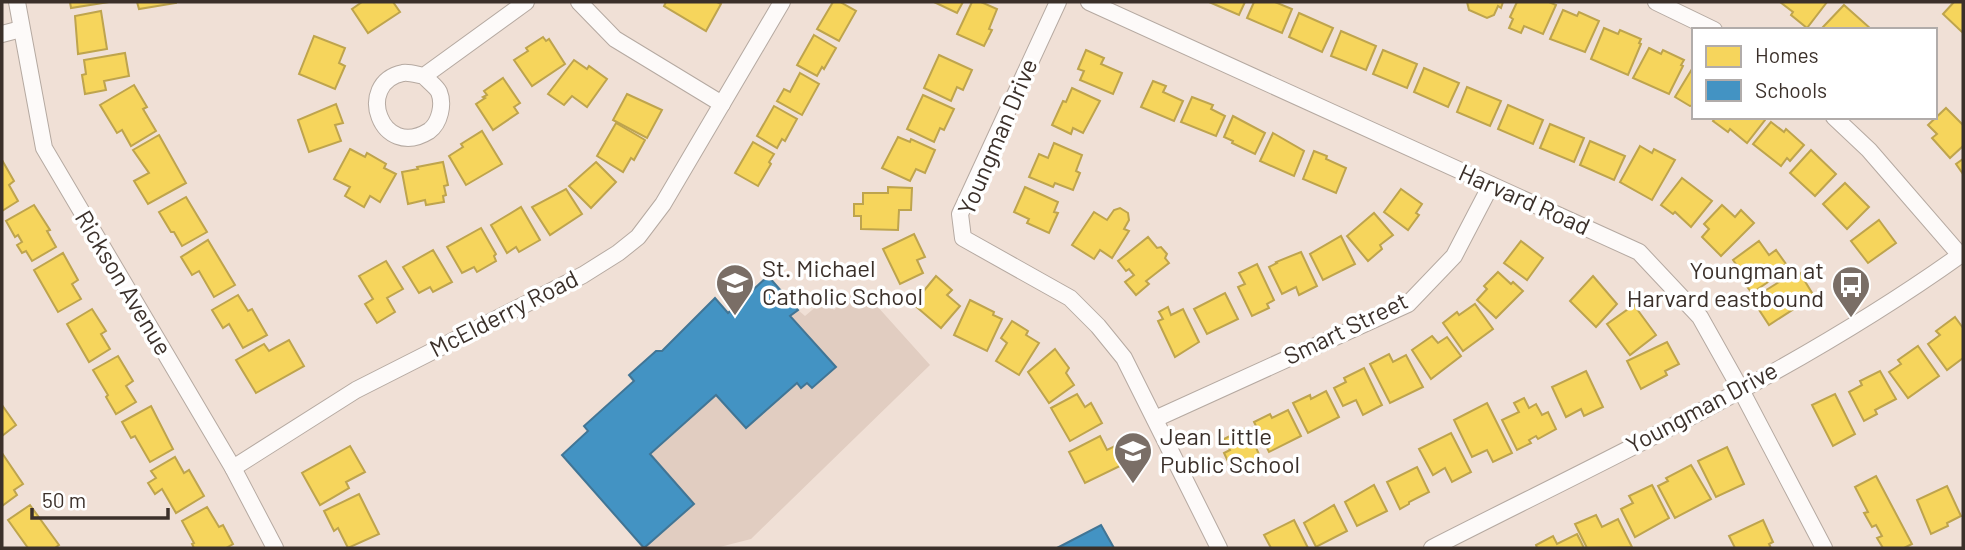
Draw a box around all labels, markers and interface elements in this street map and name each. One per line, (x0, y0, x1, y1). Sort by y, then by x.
legend (1692, 28, 1937, 119)
text: Homes (1755, 42, 1819, 67)
street label: Youngman Drive (951, 54, 1043, 219)
text: Schools (1755, 77, 1827, 102)
street label: Harvard Road (1455, 157, 1595, 240)
street label: Rickson Avenue (70, 205, 179, 360)
place label: St. Michael Catholic School (762, 253, 923, 310)
place label: Youngman at Harvard eastbound (1627, 255, 1824, 312)
school or university icon: St. Michael Catholic School (714, 262, 756, 317)
street label: McElderry Road (424, 263, 582, 363)
bus stop icon: Youngman at Harvard eastbound (1830, 264, 1872, 319)
street label: Smart Street (1279, 285, 1412, 370)
street label: Youngman Drive (1621, 355, 1782, 459)
place label: Jean Little Public School (1160, 421, 1300, 478)
school or university icon: Jean Little Public School (1112, 430, 1154, 485)
scale bar (32, 476, 168, 520)
text: 50 m (42, 487, 86, 512)

